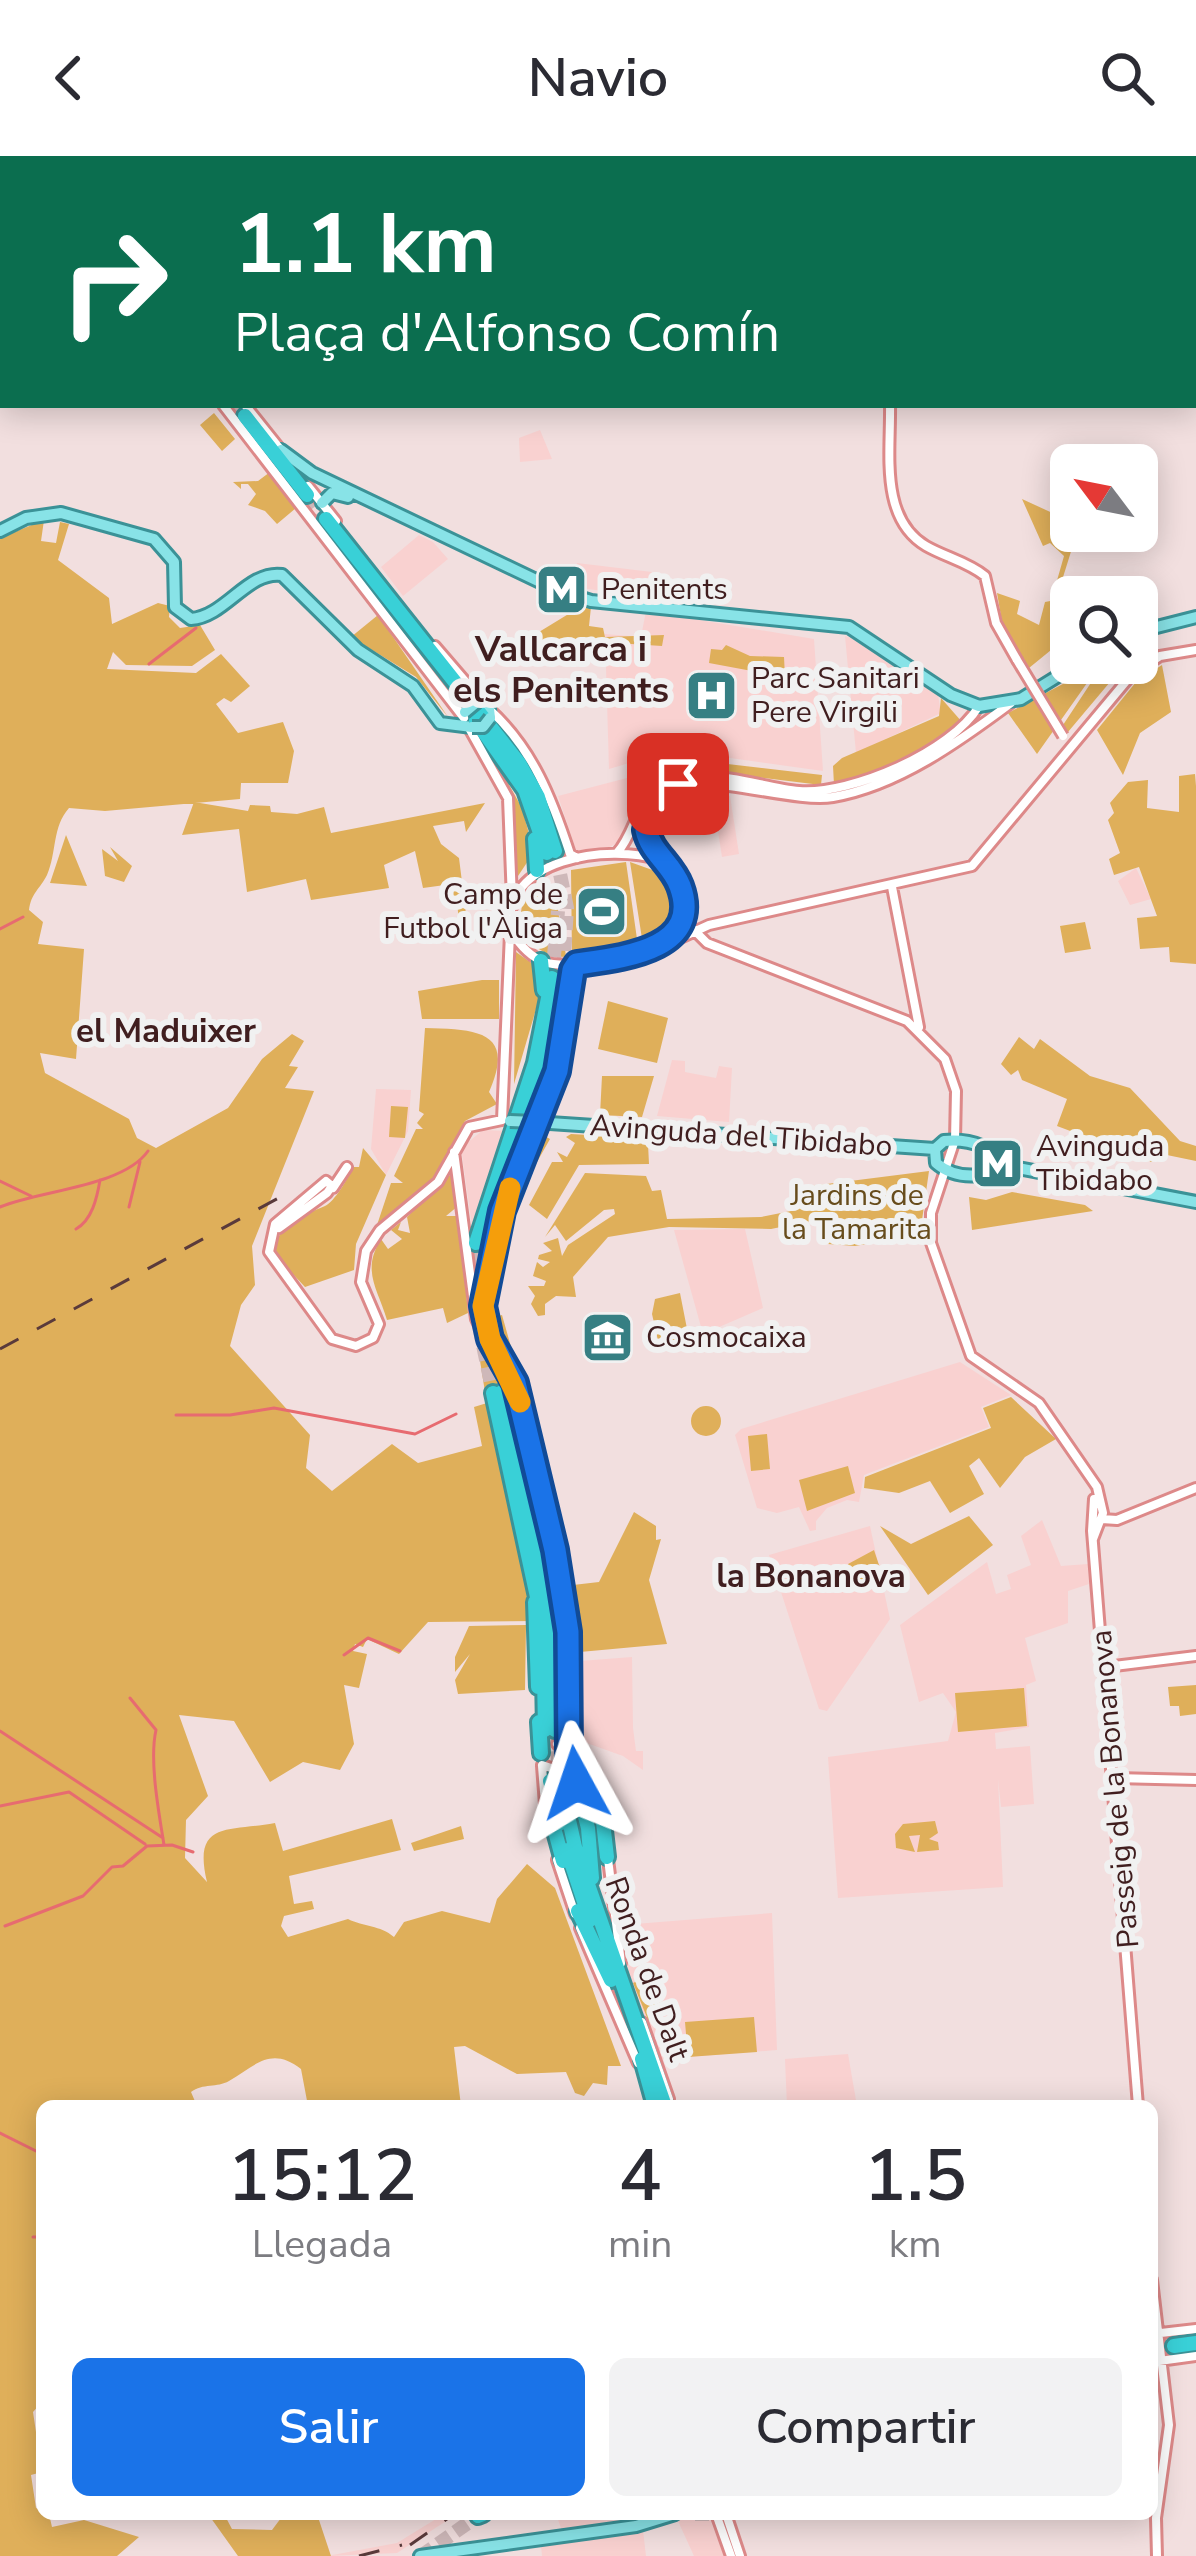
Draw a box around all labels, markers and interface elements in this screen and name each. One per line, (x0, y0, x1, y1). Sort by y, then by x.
text: Navio (528, 41, 668, 115)
icon: back (36, 45, 102, 111)
icon: search (1094, 45, 1160, 111)
text: 1.1 km (234, 187, 497, 302)
icon: right (36, 204, 192, 360)
text: Plaça d'Alfonso Comín (234, 296, 780, 370)
north arrow (1050, 444, 1158, 552)
map controls (1050, 444, 1158, 684)
metro station icon: Penitents (534, 561, 590, 617)
place label: Penitents (601, 569, 728, 610)
button: search (1050, 576, 1158, 684)
district label: Vallcarca i els Penitents (453, 625, 669, 715)
place label: Parc Sanitari Pere Virgili (751, 658, 920, 733)
hospital icon: Parc Sanitari Pere Virgili (684, 667, 740, 723)
pin (627, 733, 729, 835)
icon: arrive (645, 751, 711, 817)
place label: Camp de Futbol l'Àliga (383, 874, 563, 949)
sports icon: Camp de Futbol l'Àliga (574, 883, 630, 939)
district label: el Maduixer (76, 1009, 256, 1054)
street label: Avinguda del Tibidabo (588, 1105, 894, 1167)
place label: Avinguda Tibidabo (1036, 1126, 1164, 1201)
metro station icon: Avinguda Tibidabo (969, 1135, 1025, 1191)
park label: Jardins de la Tamarita (782, 1175, 932, 1250)
museum icon: Cosmocaixa (579, 1309, 635, 1365)
place label: Cosmocaixa (646, 1317, 807, 1358)
district label: la Bonanova (716, 1554, 906, 1599)
street label: Passeig de la Bonanova (1081, 1628, 1149, 1950)
position arrow (513, 1720, 639, 1846)
street label: Ronda de Dalt (595, 1871, 699, 2067)
text: 15:12 (227, 2127, 417, 2225)
text: 4 (619, 2127, 662, 2225)
text: 1.5 (864, 2127, 967, 2225)
text: Llegada (252, 2218, 392, 2271)
text: min (608, 2218, 673, 2271)
text: km (889, 2218, 942, 2271)
button: Salir (72, 2358, 585, 2496)
button: Compartir (609, 2358, 1122, 2496)

